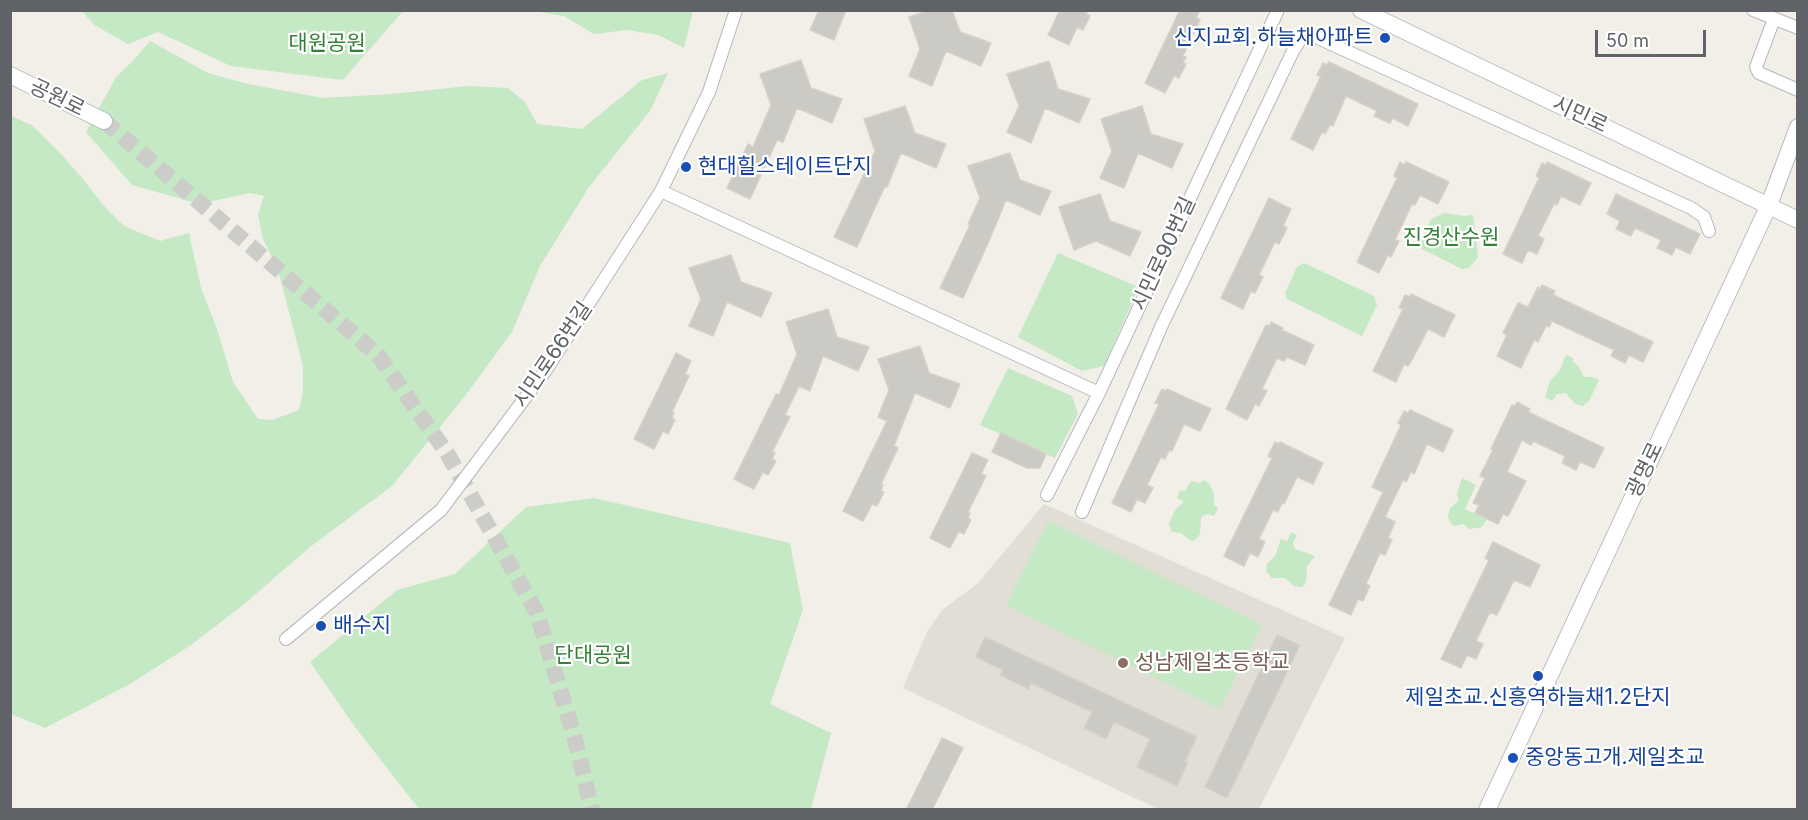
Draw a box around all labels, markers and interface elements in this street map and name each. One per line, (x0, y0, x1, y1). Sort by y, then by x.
scale bar (1598, 18, 1709, 56)
place label: 신지교회.하늘채아파트 (1174, 25, 1373, 51)
text: 50 m (1606, 30, 1649, 51)
park label: 대원공원 (288, 31, 366, 57)
marker: 신지교회.하늘채아파트 (1378, 31, 1392, 45)
street label: 공원로 (25, 74, 89, 122)
street label: 시민로 (1548, 91, 1612, 139)
place label: 현대힐스테이트단지 (698, 154, 872, 180)
marker: 현대힐스테이트단지 (679, 160, 693, 174)
street label: 시민로90번길 (1127, 193, 1201, 315)
park label: 진경산수원 (1403, 225, 1499, 251)
street label: 시민로66번길 (508, 297, 598, 413)
street label: 광명로 (1621, 438, 1669, 502)
place label: 배수지 (333, 613, 391, 639)
marker: 배수지 (314, 619, 328, 633)
park label: 단대공원 (554, 643, 632, 669)
place label: 성남제일초등학교 (1135, 650, 1290, 676)
marker: 성남제일초등학교 (1116, 656, 1130, 670)
marker: 제일초교.신흥역하늘채1.2단지 (1531, 669, 1545, 683)
place label: 제일초교.신흥역하늘채1.2단지 (1405, 685, 1671, 711)
place label: 중앙동고개.제일초교 (1525, 745, 1705, 771)
marker: 중앙동고개.제일초교 (1506, 751, 1520, 765)

